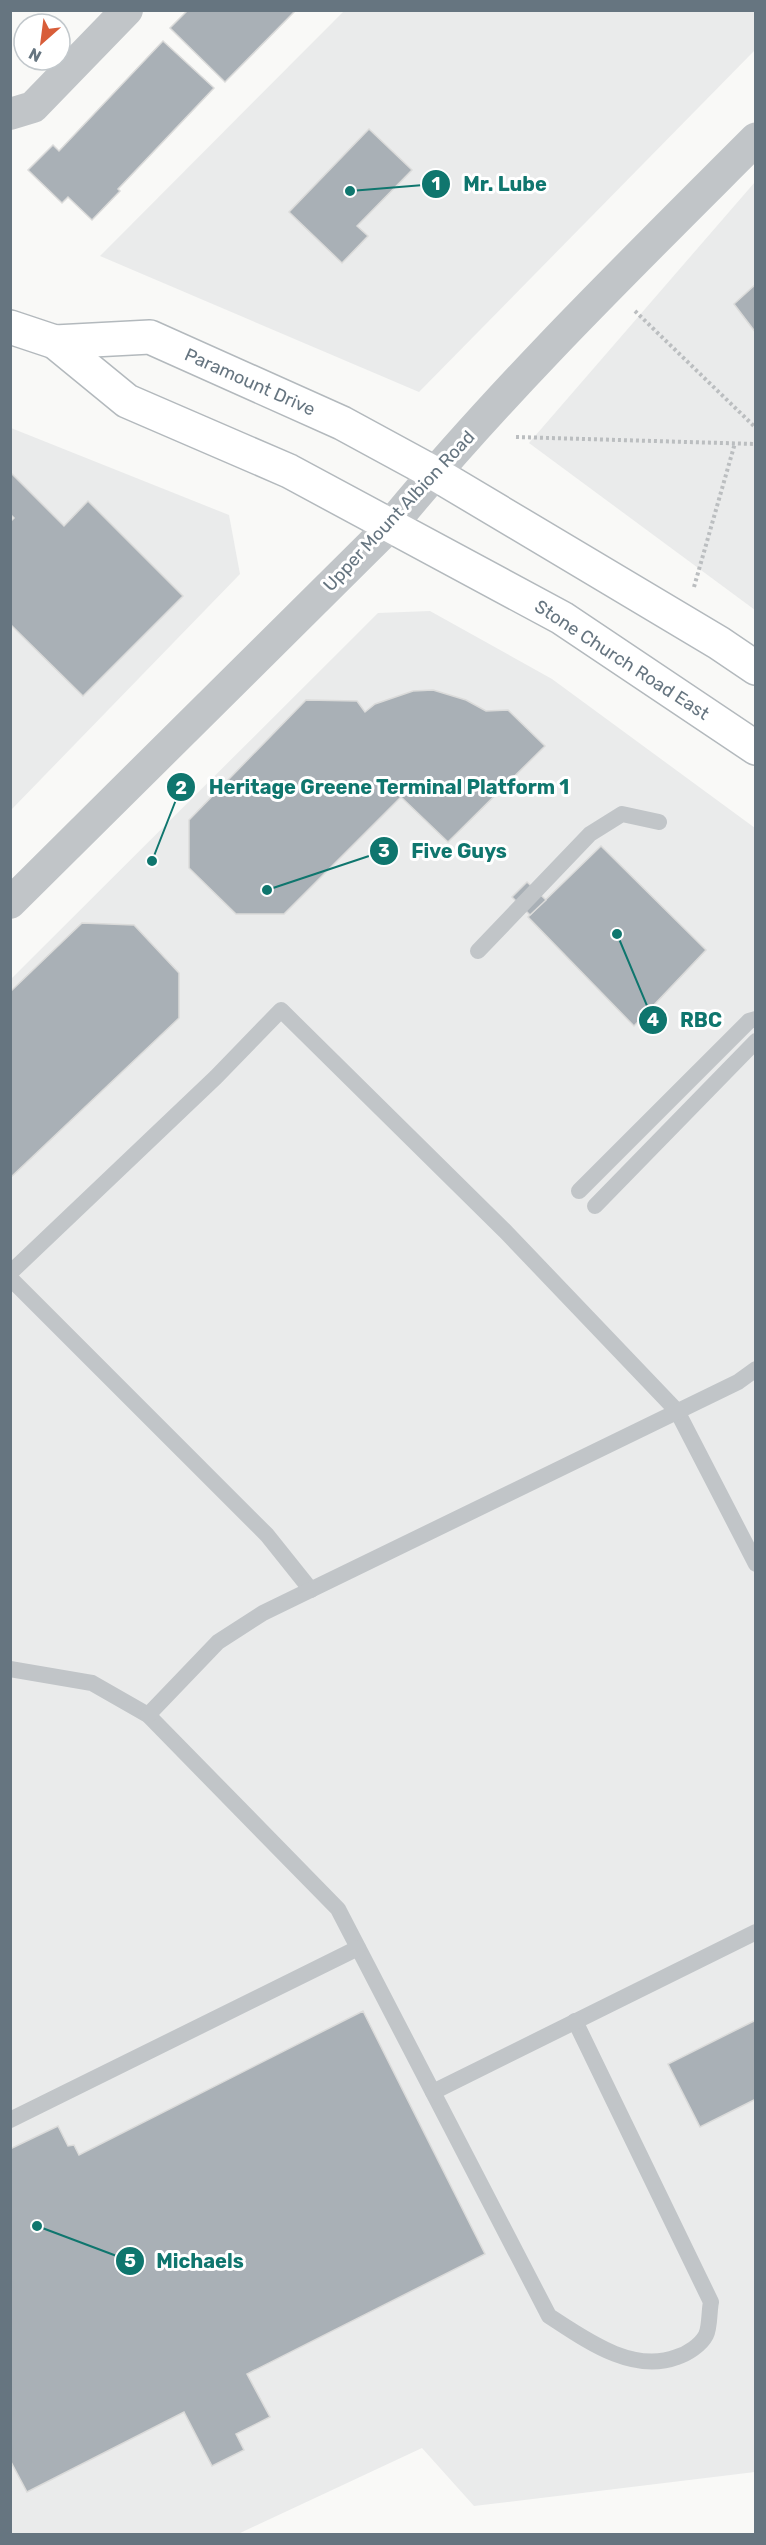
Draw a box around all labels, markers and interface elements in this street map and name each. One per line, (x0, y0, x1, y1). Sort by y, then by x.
north arrow (12, 12, 72, 72)
text: N (26, 44, 45, 66)
callout: Mr. Lube (421, 165, 559, 203)
text: Mr. Lube (463, 172, 547, 196)
text: 1 (432, 173, 440, 195)
street label: Paramount Drive (181, 343, 319, 421)
street label: Upper Mount Albion Road (319, 426, 479, 596)
street label: Stone Church Road East (531, 595, 713, 725)
callout: Heritage Greene Terminal Platform 1 (166, 768, 581, 806)
text: Heritage Greene Terminal Platform 1 (209, 775, 569, 799)
text: 2 (175, 777, 187, 799)
callout: Five Guys (369, 832, 519, 870)
text: Five Guys (411, 839, 507, 863)
text: 3 (378, 840, 390, 862)
callout: RBC (638, 1001, 734, 1039)
text: RBC (680, 1008, 722, 1032)
text: 4 (647, 1009, 659, 1031)
callout: Michaels (115, 2242, 256, 2280)
text: Michaels (156, 2249, 244, 2273)
text: 5 (124, 2250, 136, 2272)

